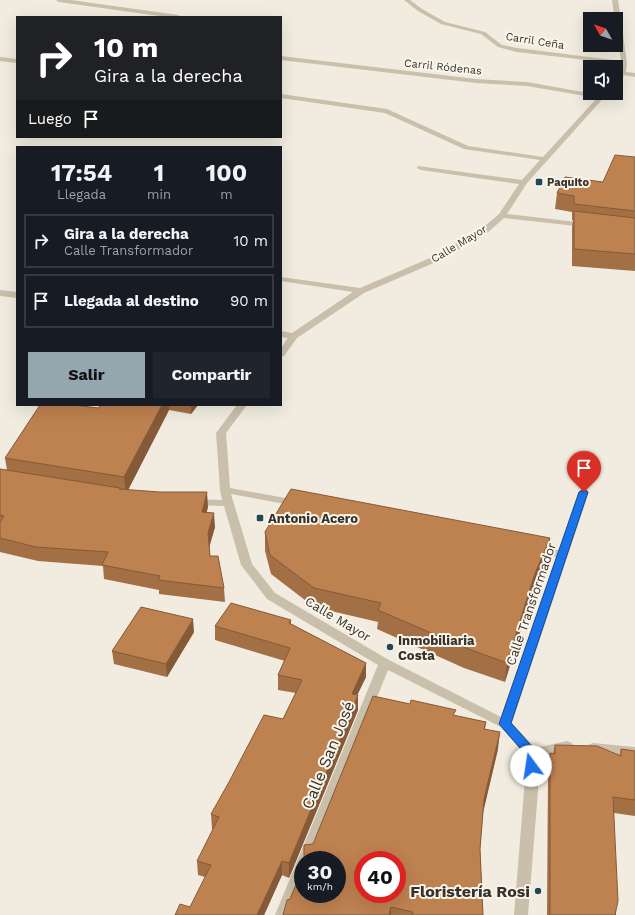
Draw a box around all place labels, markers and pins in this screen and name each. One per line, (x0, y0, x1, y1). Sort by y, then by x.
place label: Paquito (547, 176, 589, 189)
marker: Paquito (534, 177, 544, 187)
pin (567, 451, 601, 492)
place label: Antonio Acero (268, 511, 358, 526)
marker: Antonio Acero (255, 513, 265, 523)
place label: Inmobiliaria Costa (398, 633, 475, 663)
marker: Inmobiliaria Costa (385, 642, 395, 652)
place label: Floristería Rosi (410, 882, 530, 901)
marker: Floristería Rosi (533, 886, 543, 896)

